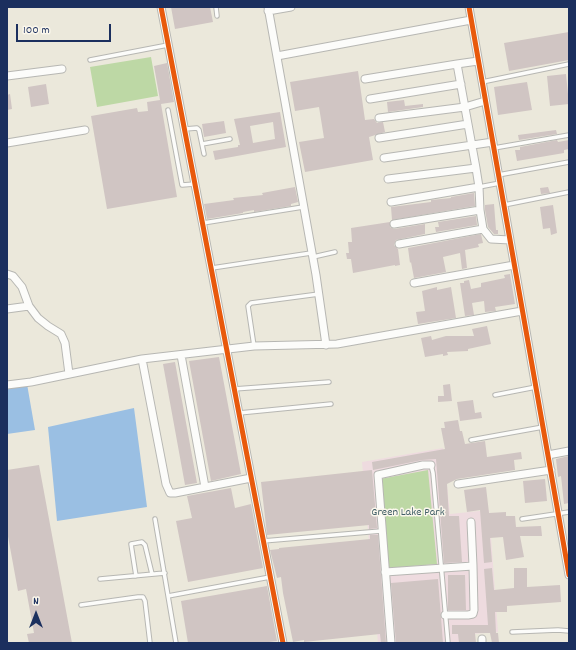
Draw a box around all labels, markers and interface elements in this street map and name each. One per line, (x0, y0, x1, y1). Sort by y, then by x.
scale bar (18, 16, 113, 42)
text: 100 m (23, 22, 50, 39)
park label: Green Lake Park (371, 506, 445, 520)
north arrow (16, 594, 56, 634)
text: N (33, 594, 39, 610)

